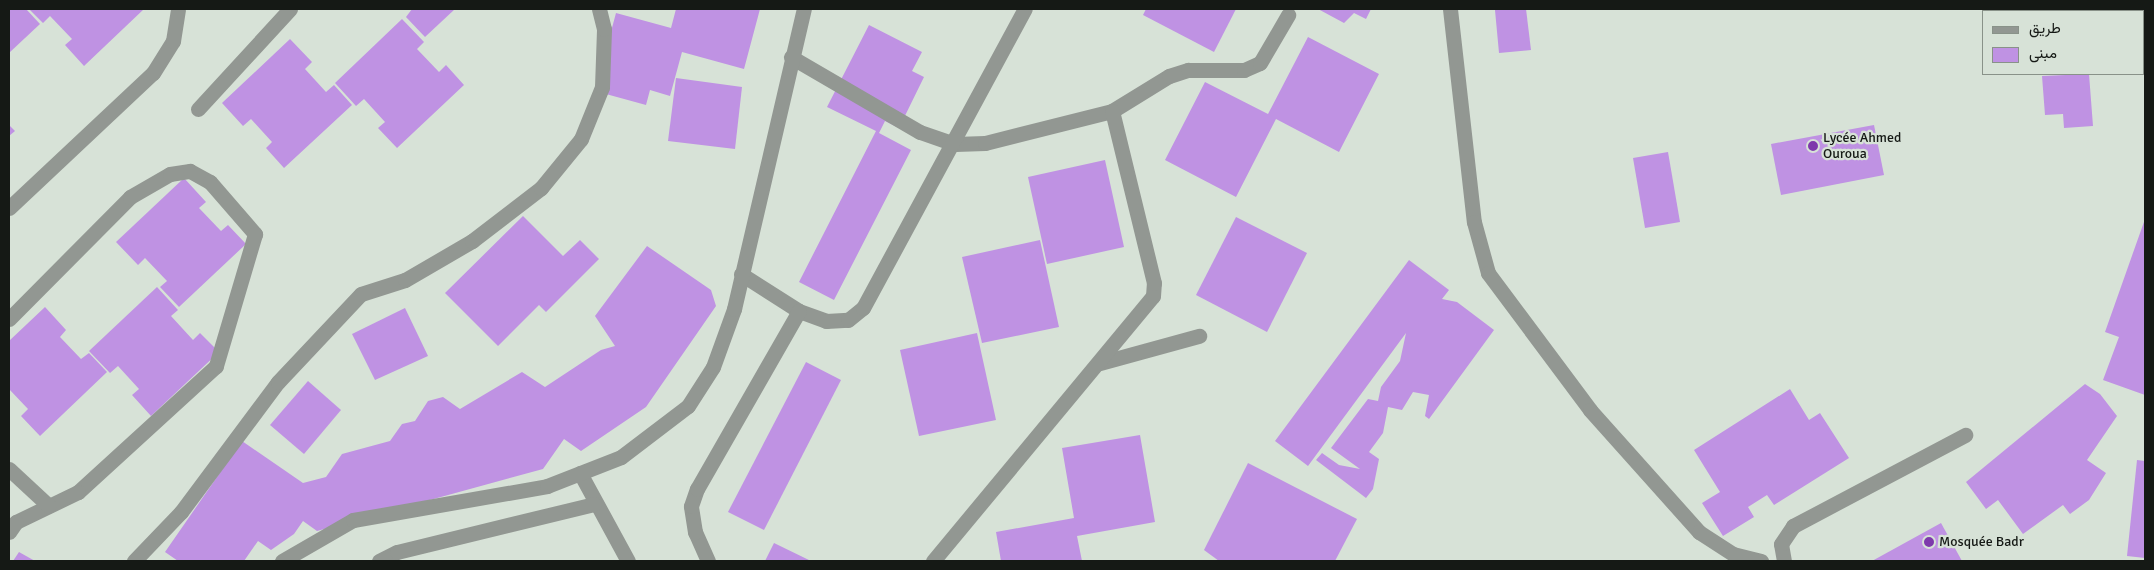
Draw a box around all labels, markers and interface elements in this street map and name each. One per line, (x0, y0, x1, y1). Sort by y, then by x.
legend (1982, 10, 2144, 75)
text: طريق (2029, 19, 2061, 37)
text: مبنى (2029, 44, 2057, 62)
place label: Lycée Ahmed Ouroua (1823, 130, 1901, 162)
marker: Lycée Ahmed Ouroua (1807, 140, 1819, 152)
place label: Mosquée Badr (1939, 534, 2024, 550)
marker: Mosquée Badr (1923, 536, 1935, 548)

